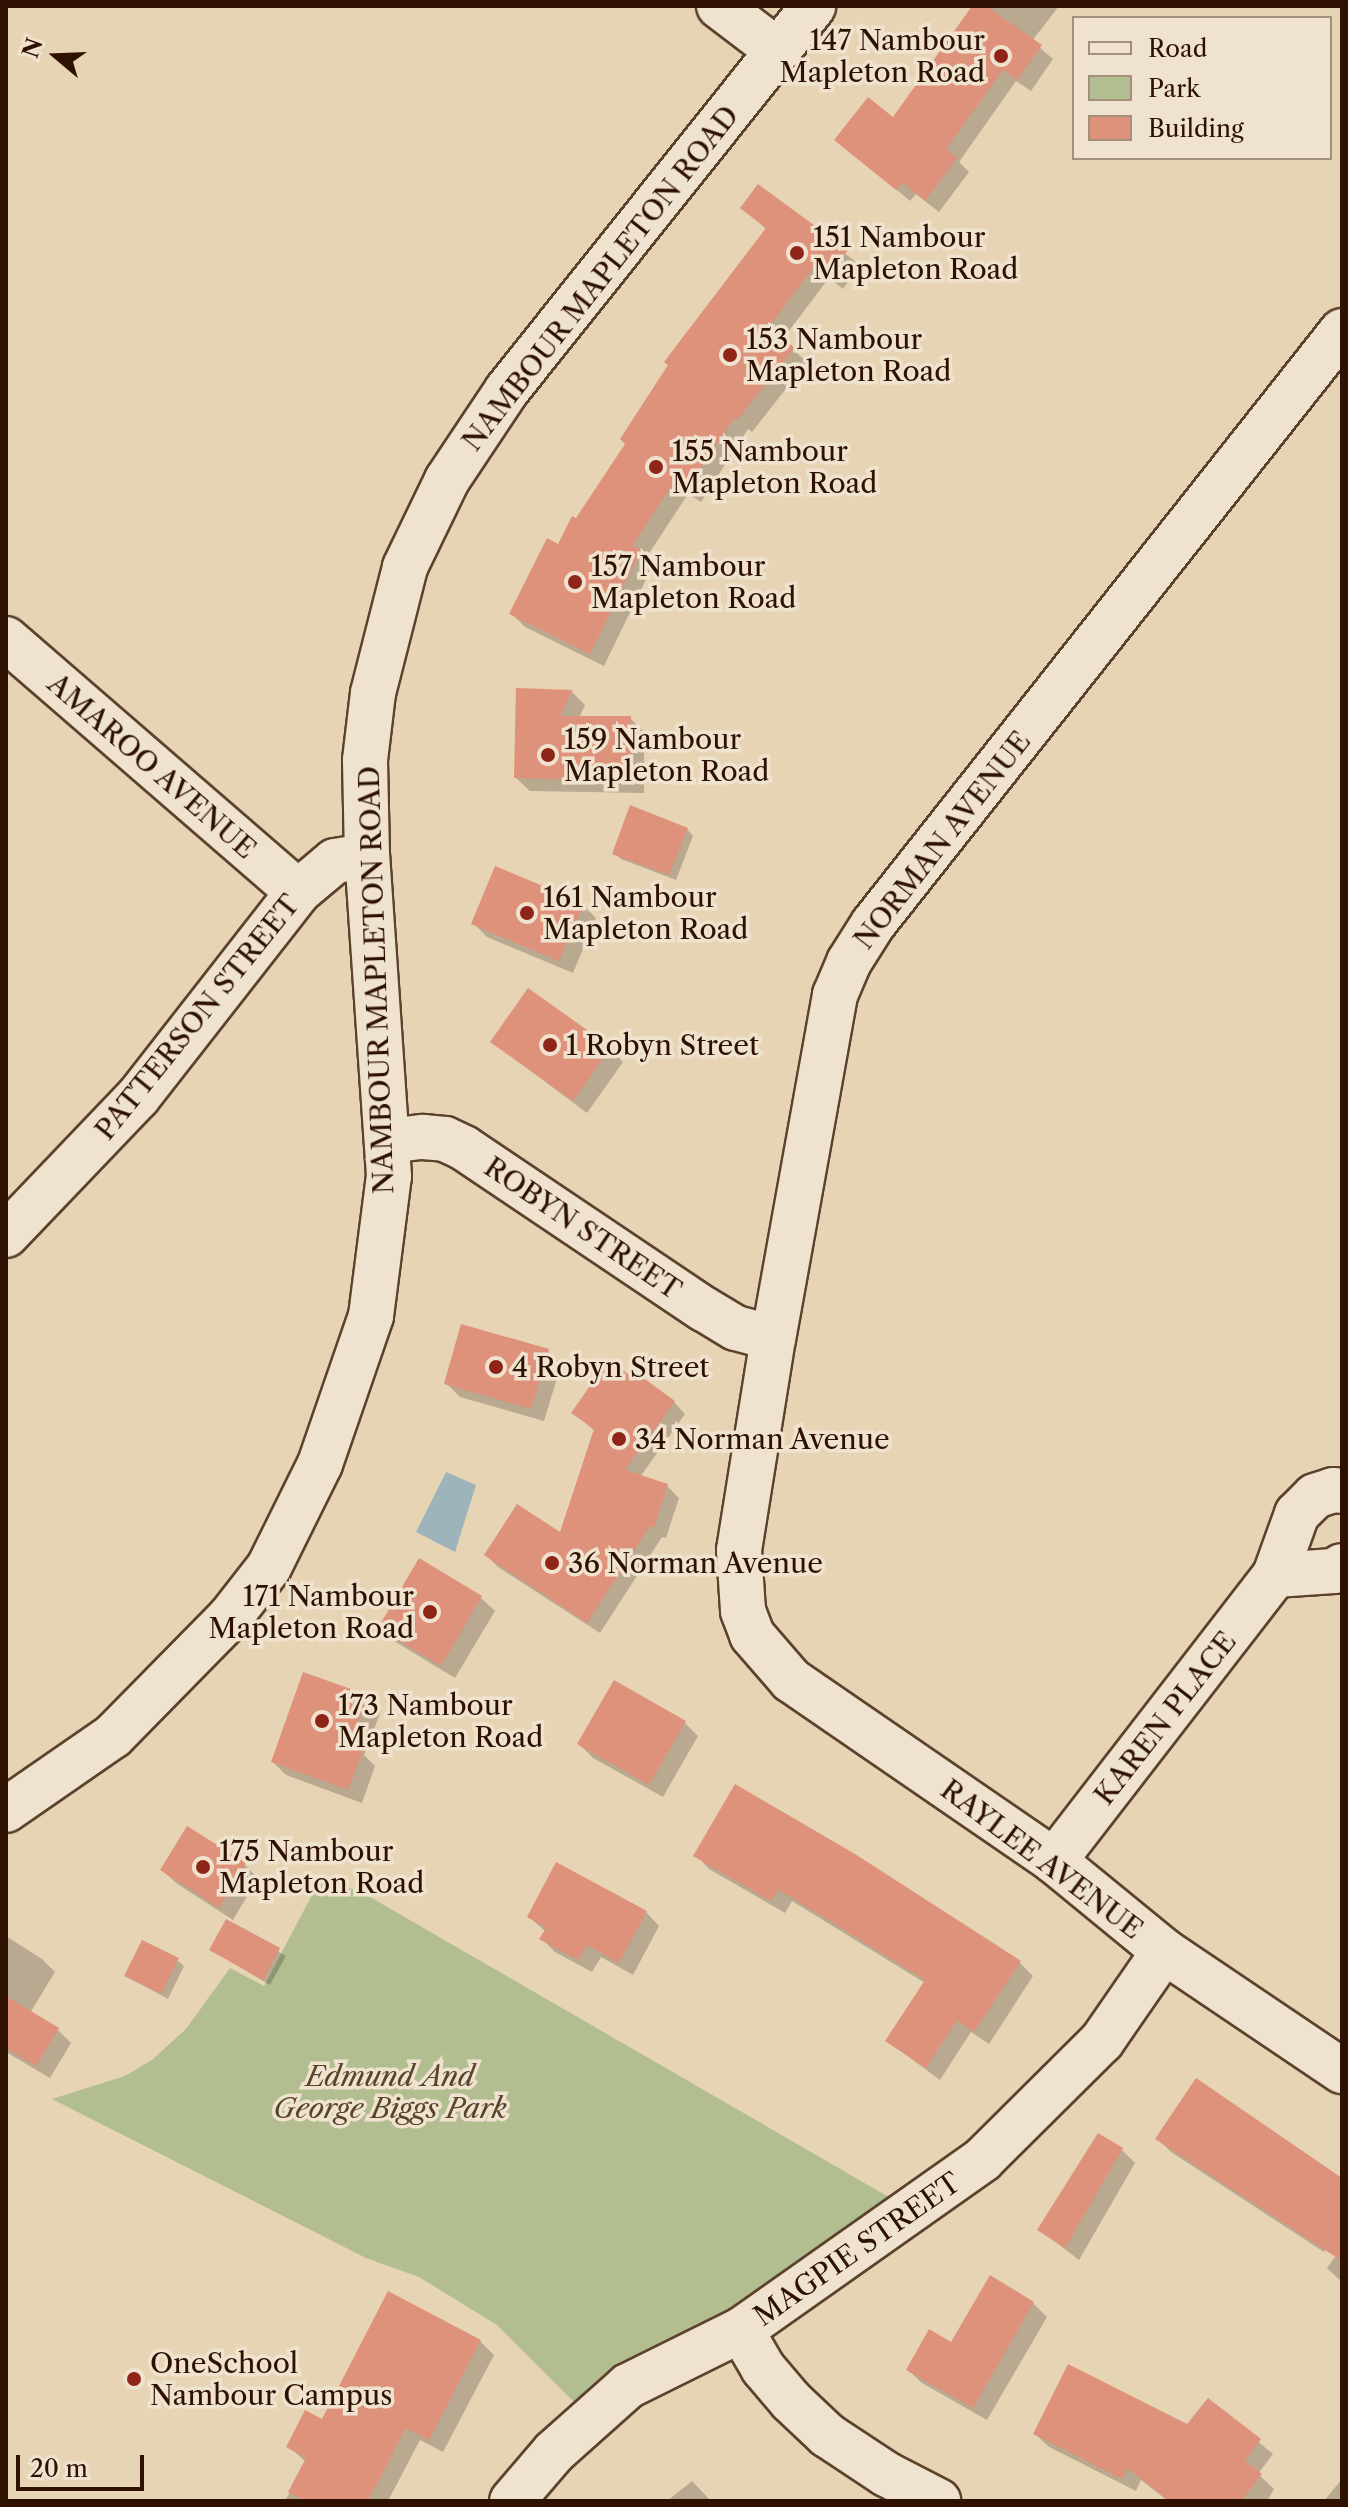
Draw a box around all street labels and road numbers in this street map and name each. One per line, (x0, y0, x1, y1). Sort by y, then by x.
street label: NAMBOUR MAPLETON ROAD (454, 98, 746, 458)
street label: AMAROO AVENUE (41, 666, 263, 866)
street label: NORMAN AVENUE (846, 724, 1038, 956)
street label: NAMBOUR MAPLETON ROAD (352, 765, 400, 1195)
street label: PATTERSON STREET (88, 888, 306, 1146)
street label: ROBYN STREET (478, 1150, 688, 1306)
street label: KAREN PLACE (1087, 1625, 1243, 1811)
street label: RAYLEE AVENUE (934, 1772, 1150, 1946)
street label: MAGPIE STREET (747, 2165, 967, 2333)

